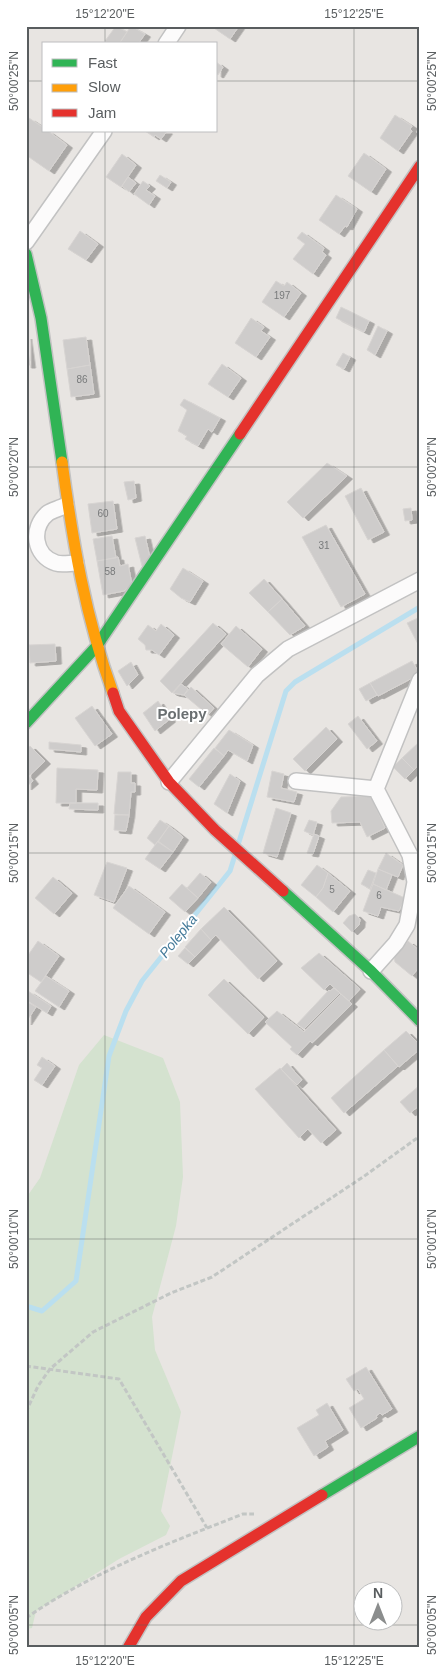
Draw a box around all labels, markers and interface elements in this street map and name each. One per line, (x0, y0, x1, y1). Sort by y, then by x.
text: 15°12'20"E (75, 7, 135, 21)
text: 15°12'25"E (324, 7, 384, 21)
legend (42, 42, 218, 132)
text: 50°00'25"N (7, 51, 21, 111)
text: 50°00'25"N (425, 51, 439, 111)
text: Fast (88, 54, 118, 71)
text: Slow (88, 78, 121, 95)
text: Jam (88, 104, 116, 121)
house number: 197 (274, 290, 291, 301)
house number: 86 (76, 374, 88, 385)
text: 50°00'20"N (7, 437, 21, 497)
text: 50°00'20"N (425, 437, 439, 497)
house number: 60 (97, 508, 109, 519)
house number: 31 (318, 540, 330, 551)
house number: 58 (104, 566, 116, 577)
district label: Polepy (157, 705, 207, 722)
text: 50°00'15"N (7, 823, 21, 883)
text: 50°00'15"N (425, 823, 439, 883)
house number: 5 (329, 884, 335, 895)
house number: 6 (376, 890, 382, 901)
water label: Polepka (156, 911, 200, 961)
text: 50°00'10"N (7, 1209, 21, 1269)
text: 50°00'10"N (425, 1209, 439, 1269)
north arrow (354, 1582, 404, 1632)
text: N (373, 1585, 383, 1601)
text: 50°00'05"N (7, 1595, 21, 1655)
text: 50°00'05"N (425, 1595, 439, 1655)
text: 15°12'20"E (75, 1654, 135, 1668)
text: 15°12'25"E (324, 1654, 384, 1668)

